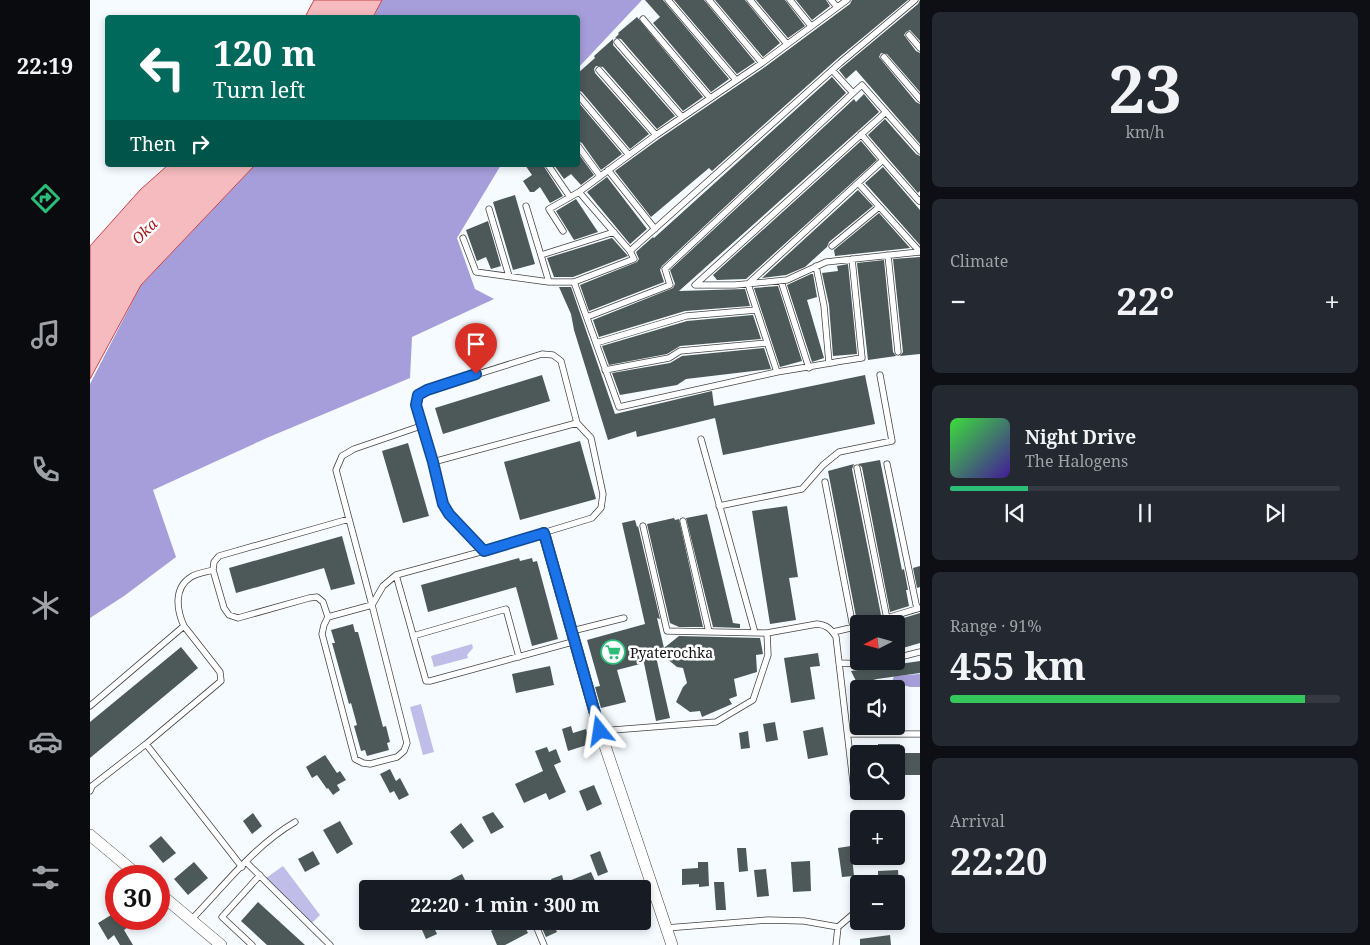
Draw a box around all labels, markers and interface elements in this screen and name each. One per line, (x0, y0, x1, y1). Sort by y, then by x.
text: 120 m (213, 29, 316, 76)
icon: left (130, 35, 195, 100)
text: 23 (1108, 44, 1182, 132)
text: 22:19 (17, 50, 73, 80)
text: Turn left (213, 74, 305, 104)
text: km/h (1125, 121, 1165, 143)
icon: right (186, 130, 214, 158)
text: Then (130, 131, 176, 157)
icon: directions (28, 181, 63, 216)
water label: Oka (127, 214, 161, 248)
text: Climate (950, 250, 1008, 272)
text: 22° (1116, 274, 1174, 326)
text: − (950, 282, 966, 320)
text: + (1324, 282, 1340, 320)
icon: music (28, 317, 63, 352)
pin (455, 323, 497, 374)
icon: arrive (462, 330, 490, 358)
text: Night Drive (1025, 424, 1136, 450)
text: The Halogens (1025, 450, 1128, 472)
icon: phone (28, 452, 63, 487)
icon: previous (1001, 499, 1029, 527)
icon: pause (1131, 499, 1159, 527)
icon: next (1261, 499, 1289, 527)
icon: climate (28, 588, 63, 623)
north arrow (850, 615, 905, 670)
map controls (850, 615, 905, 930)
text: Range · 91% (950, 615, 1042, 637)
supermarket icon: Pyaterochka (600, 639, 626, 665)
text: 455 km (950, 639, 1086, 691)
place label: Pyaterochka (630, 643, 713, 662)
button: sound (850, 680, 905, 735)
position arrow (573, 704, 625, 756)
icon: car (28, 724, 63, 759)
button: search (850, 745, 905, 800)
button: + (850, 810, 905, 865)
text: Arrival (950, 810, 1005, 832)
text: 22:20 (950, 834, 1047, 886)
icon: filters (28, 860, 63, 895)
speed limit sign: 30 (105, 865, 170, 930)
button: − (850, 875, 905, 930)
text: 22:20 · 1 min · 300 m (410, 892, 600, 918)

